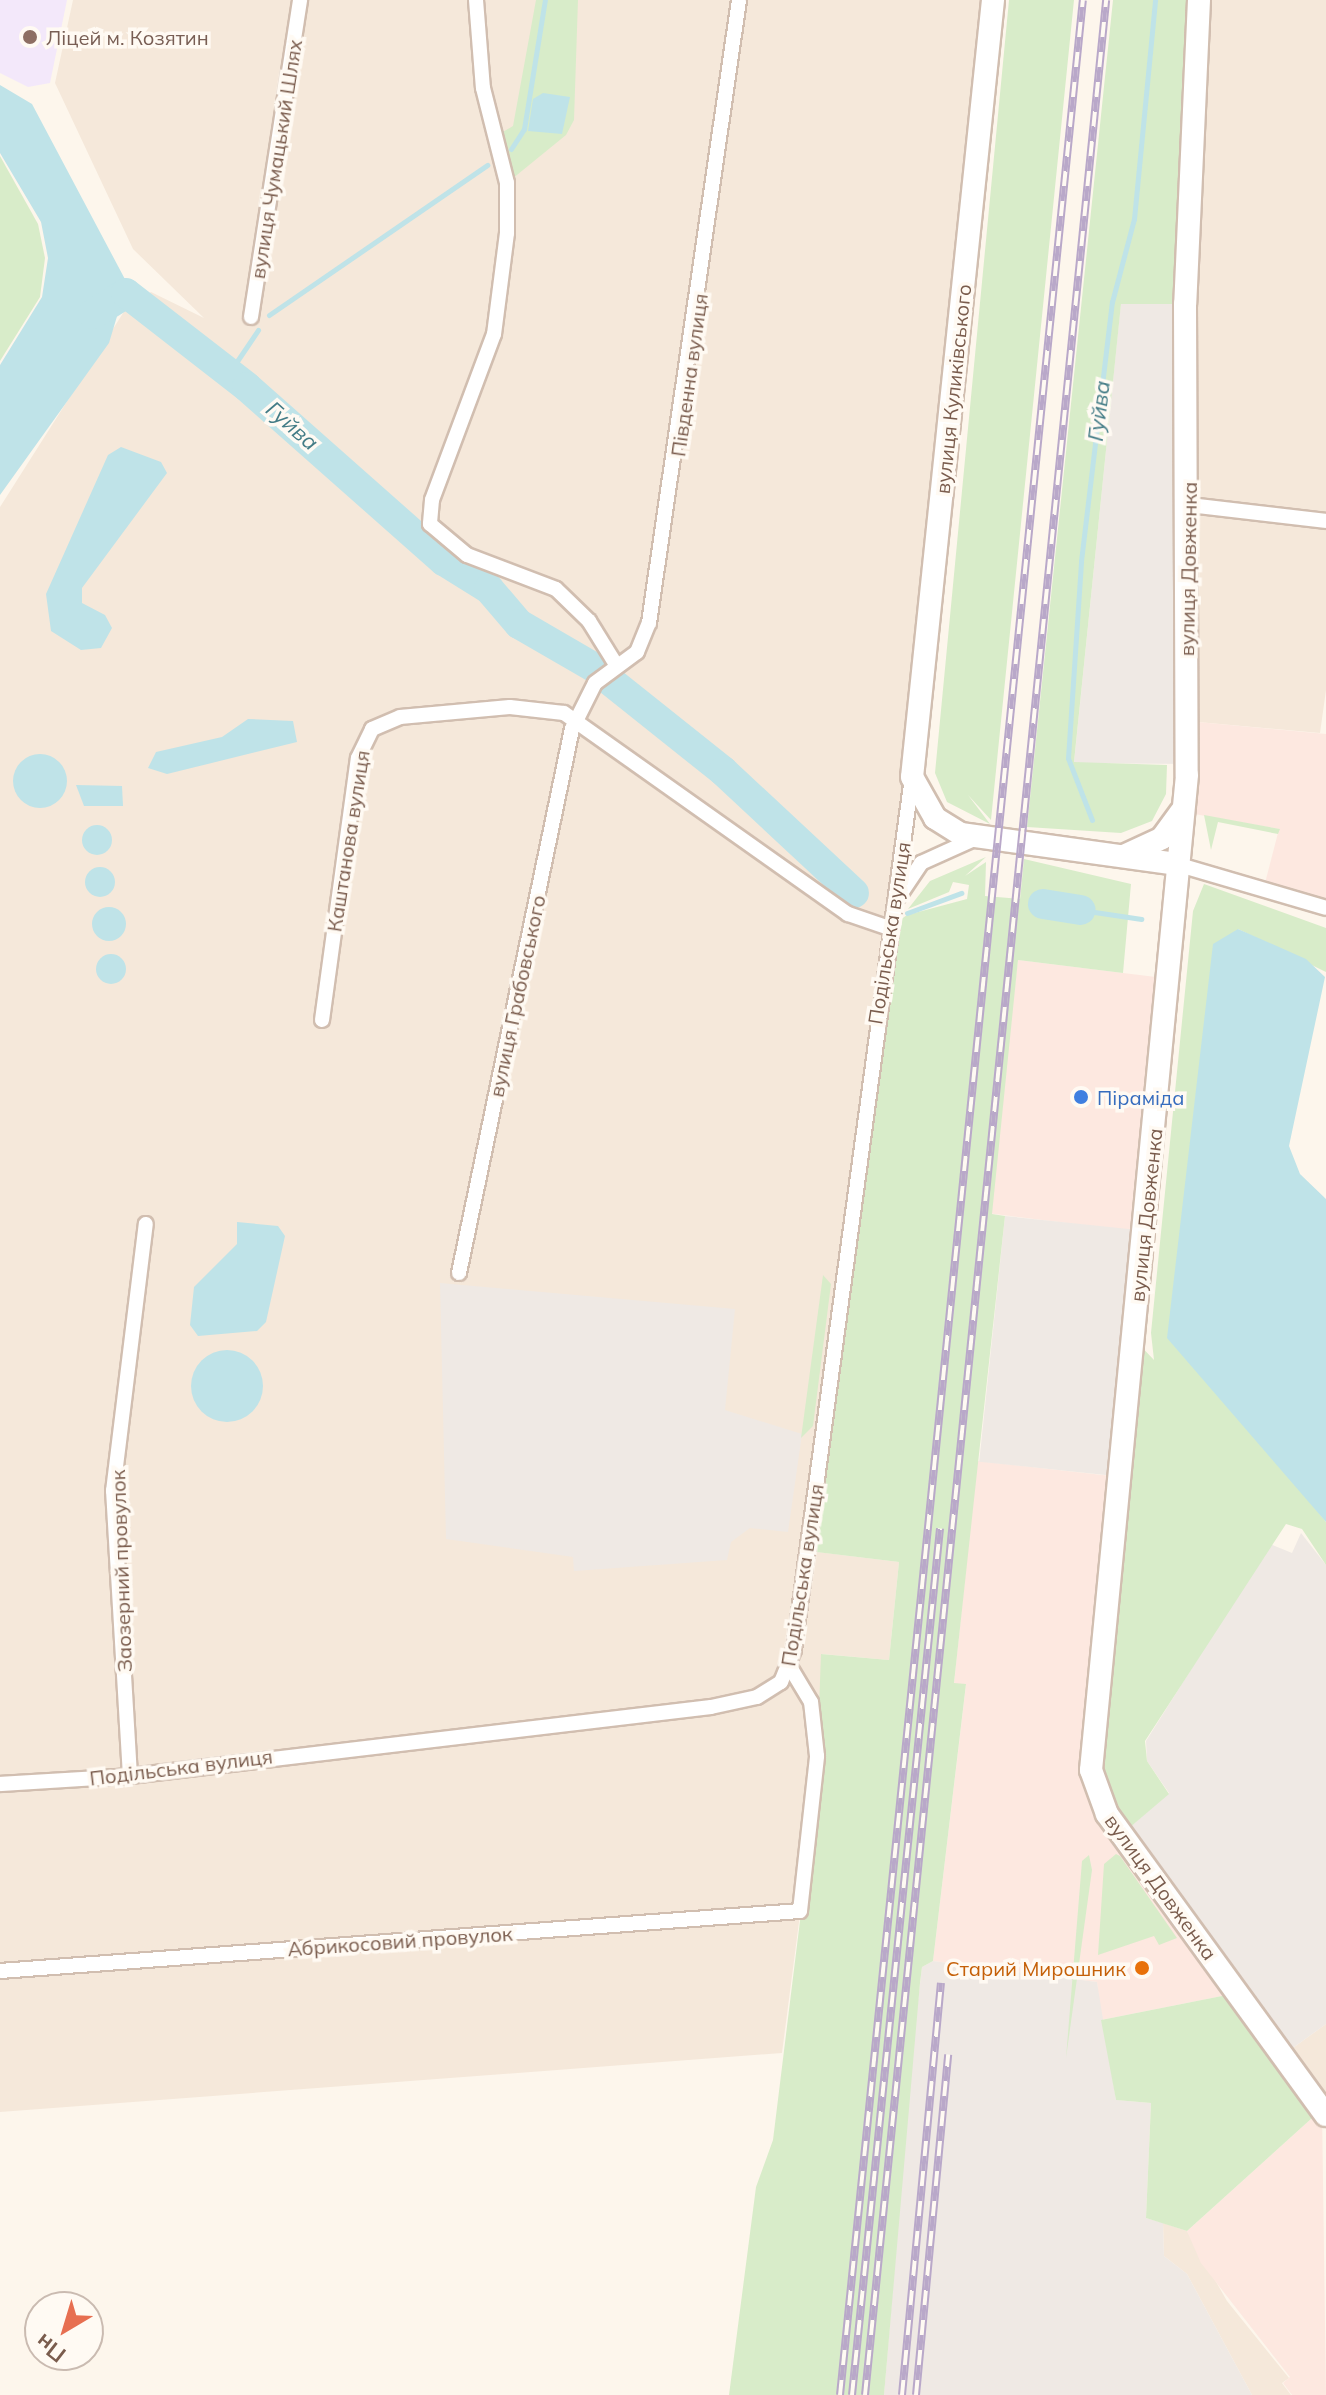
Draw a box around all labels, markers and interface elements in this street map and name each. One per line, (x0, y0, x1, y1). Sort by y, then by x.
place label: Ліцей м. Козятин (46, 25, 209, 49)
marker: Ліцей м. Козятин (21, 28, 39, 46)
street label: вулиця Чумацький Шлях (245, 38, 307, 280)
street label: вулиця Куликівського (930, 283, 976, 495)
street label: Південна вулиця (666, 292, 712, 458)
water label: Гуйва (1082, 379, 1116, 443)
water label: Гуйва (260, 396, 324, 456)
street label: вулиця Довженка (1174, 482, 1202, 656)
street label: Каштанова вулиця (322, 749, 374, 933)
street label: Подільська вулиця (863, 840, 915, 1026)
street label: вулиця Грабовського (484, 893, 550, 1099)
place label: Піраміда (1097, 1085, 1184, 1109)
marker: Піраміда (1072, 1088, 1090, 1106)
street label: вулиця Довженка (1125, 1127, 1167, 1303)
street label: Заозерний провулок (105, 1469, 137, 1673)
street label: Подільська вулиця (776, 1482, 828, 1668)
street label: Подільська вулиця (88, 1744, 274, 1790)
street label: вулиця Довженка (1100, 1809, 1222, 1965)
street label: Абрикосовий провулок (287, 1921, 513, 1961)
place label: Старий Мирошник (946, 1956, 1126, 1980)
marker: Старий Мирошник (1133, 1959, 1151, 1977)
north arrow (24, 2291, 104, 2371)
text: Пн (30, 2328, 71, 2369)

